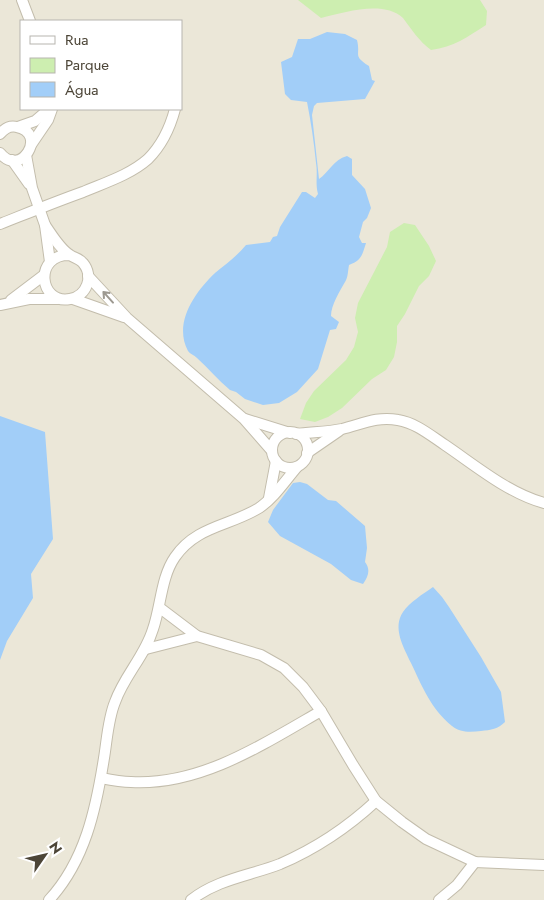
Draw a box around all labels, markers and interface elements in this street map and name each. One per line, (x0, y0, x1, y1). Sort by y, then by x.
legend (20, 20, 182, 110)
text: Rua (65, 29, 89, 51)
text: Parque (65, 54, 109, 76)
text: Água (65, 79, 99, 101)
one-way arrow (102, 290, 114, 303)
north arrow (20, 830, 70, 880)
text: N (44, 838, 67, 858)

